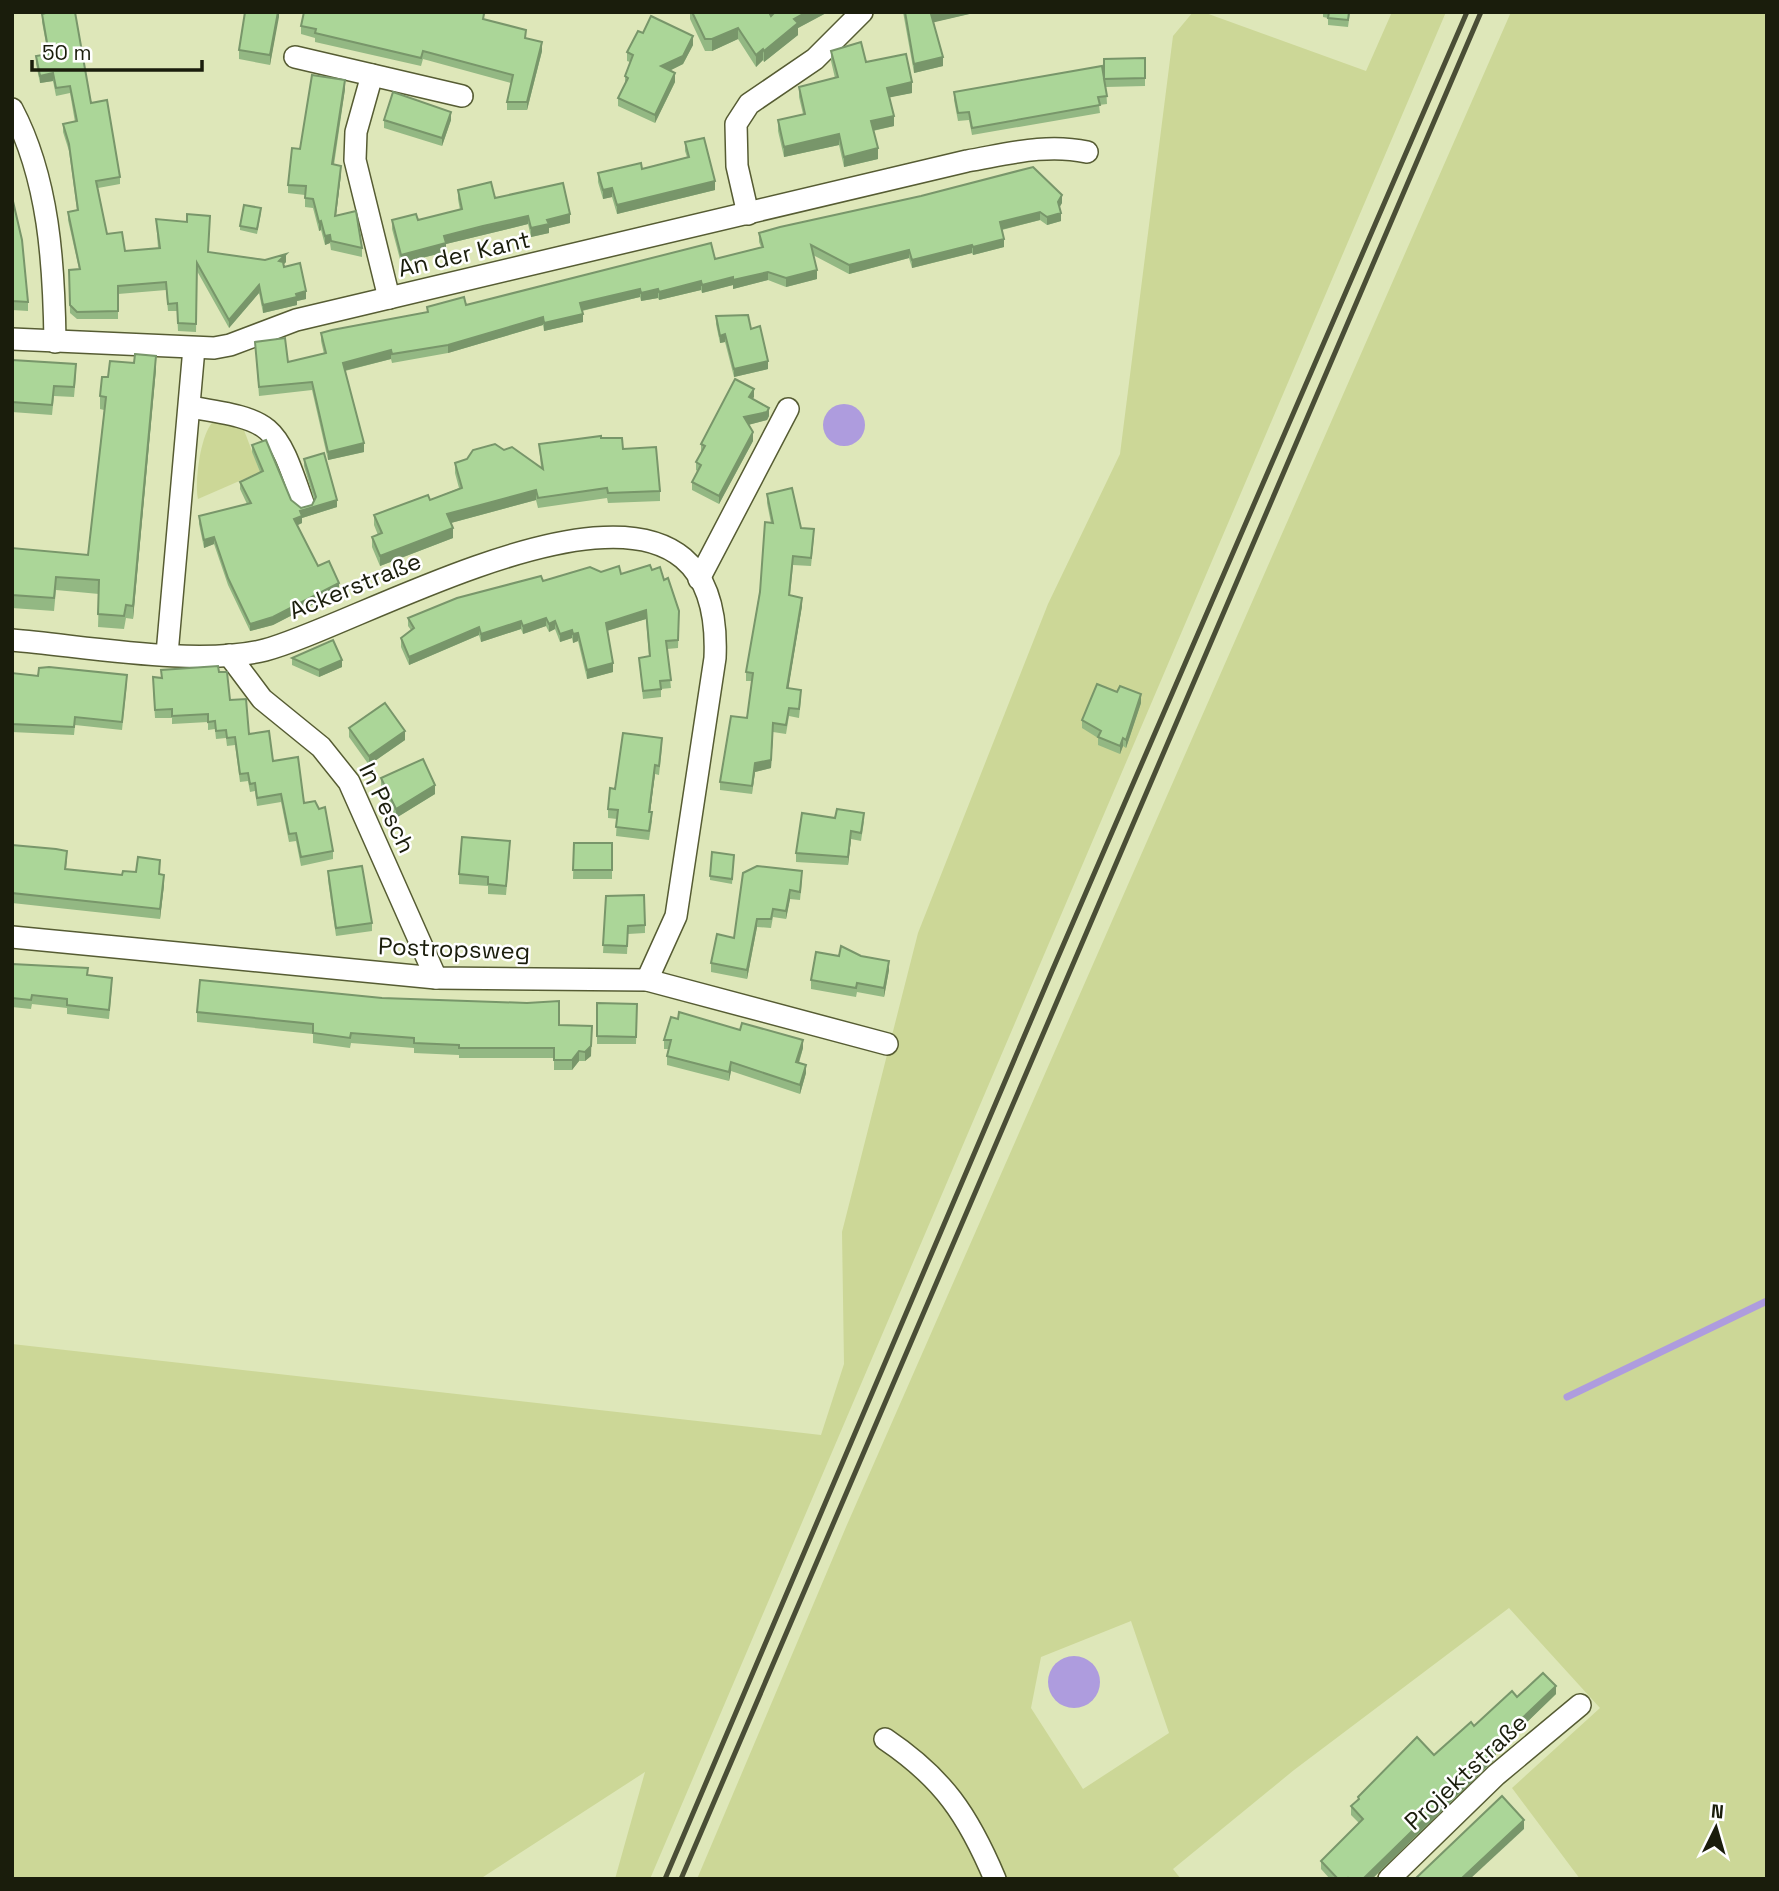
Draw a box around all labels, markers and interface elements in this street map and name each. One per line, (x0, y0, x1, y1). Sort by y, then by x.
scale bar (32, 28, 201, 72)
text: 50 m (42, 39, 92, 66)
street label: An der Kant (395, 223, 533, 284)
street label: Ackerstraße (284, 545, 425, 626)
street label: In Pesch (352, 758, 423, 858)
street label: Postropsweg (377, 930, 531, 967)
street label: Projektstraße (1398, 1707, 1534, 1837)
north arrow (1681, 1793, 1751, 1863)
text: N (1710, 1799, 1725, 1825)

